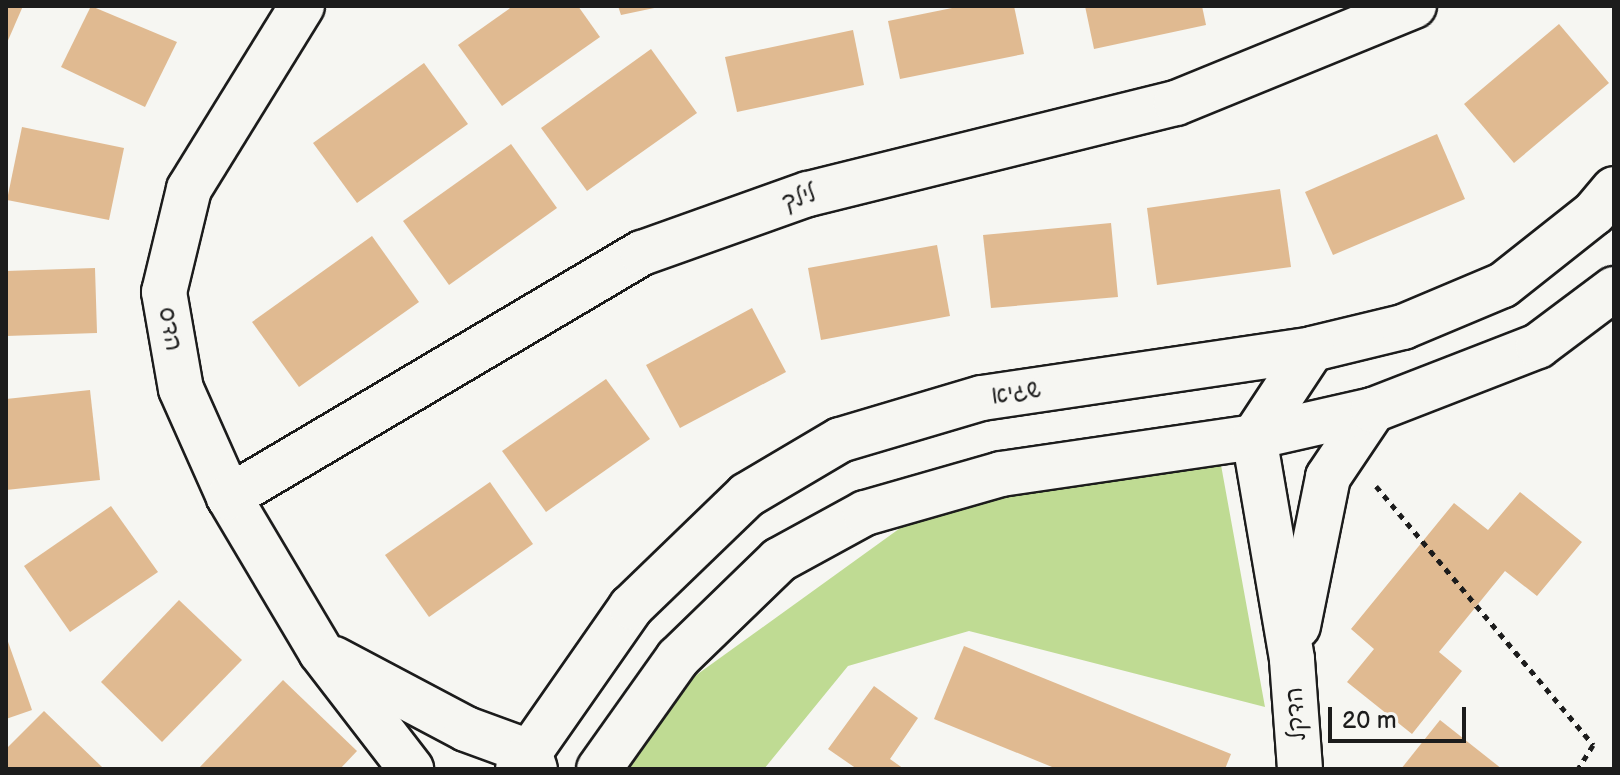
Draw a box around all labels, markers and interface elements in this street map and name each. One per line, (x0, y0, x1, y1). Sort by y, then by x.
street label: לילך (778, 179, 820, 217)
street label: הדס (152, 305, 188, 353)
street label: שגיא (989, 375, 1043, 411)
street label: הדקל (1280, 686, 1312, 742)
scale bar (1332, 691, 1470, 741)
text: 20 m (1342, 706, 1397, 735)

